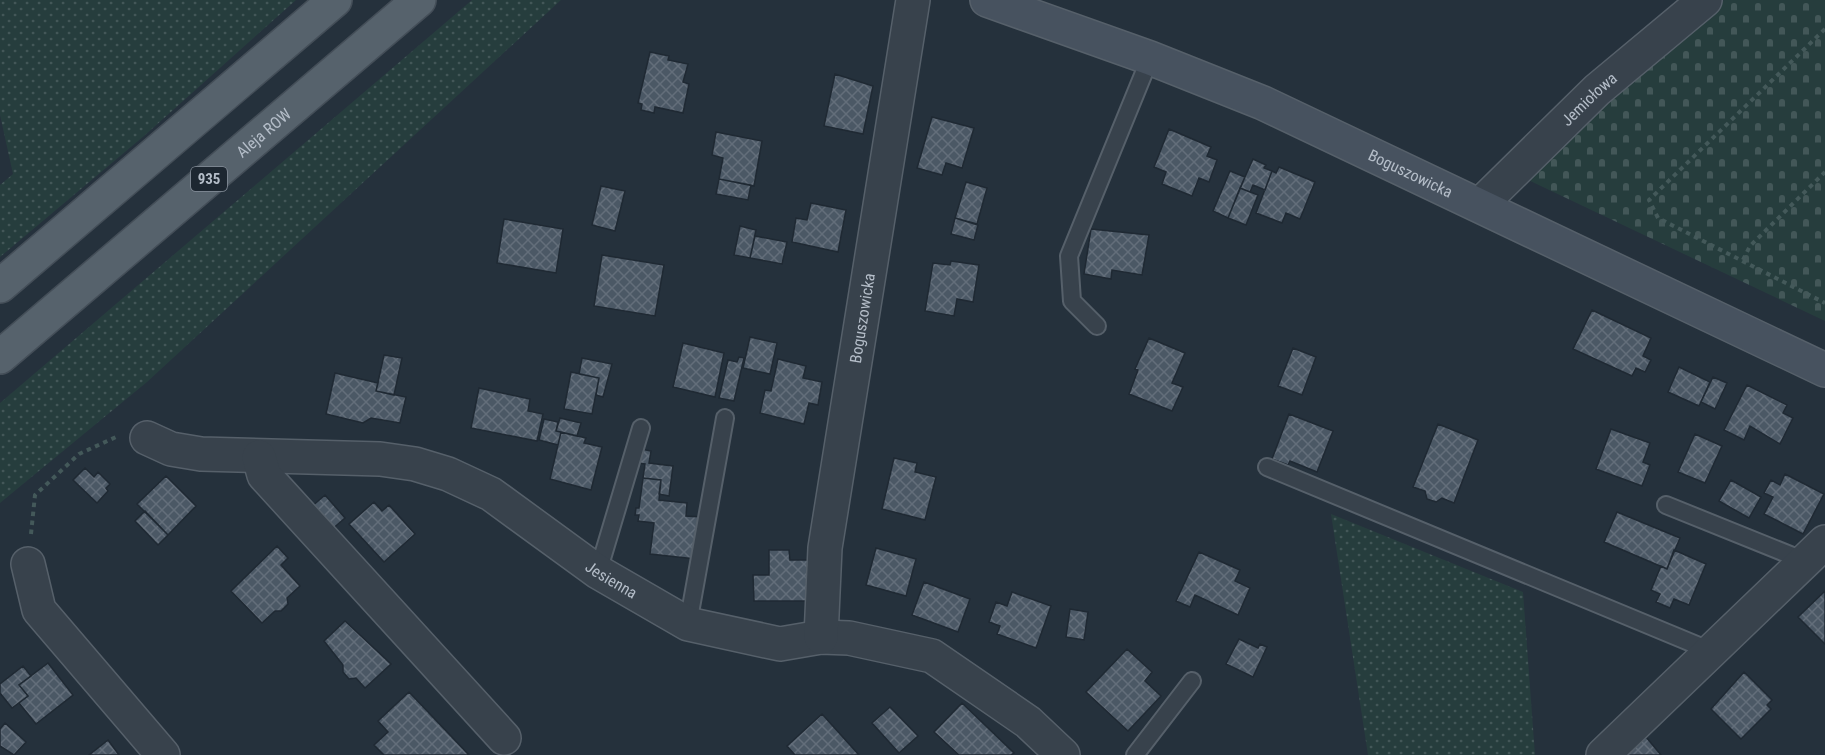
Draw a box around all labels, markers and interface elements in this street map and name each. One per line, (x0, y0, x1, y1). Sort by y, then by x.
street label: Jemiołowa (1557, 68, 1620, 129)
street label: Aleja ROW (232, 104, 295, 161)
street label: Boguszowicka (1365, 145, 1456, 201)
road number: 935 (191, 167, 227, 191)
street label: Boguszowicka (845, 272, 879, 364)
street label: Jesienna (582, 557, 641, 602)

